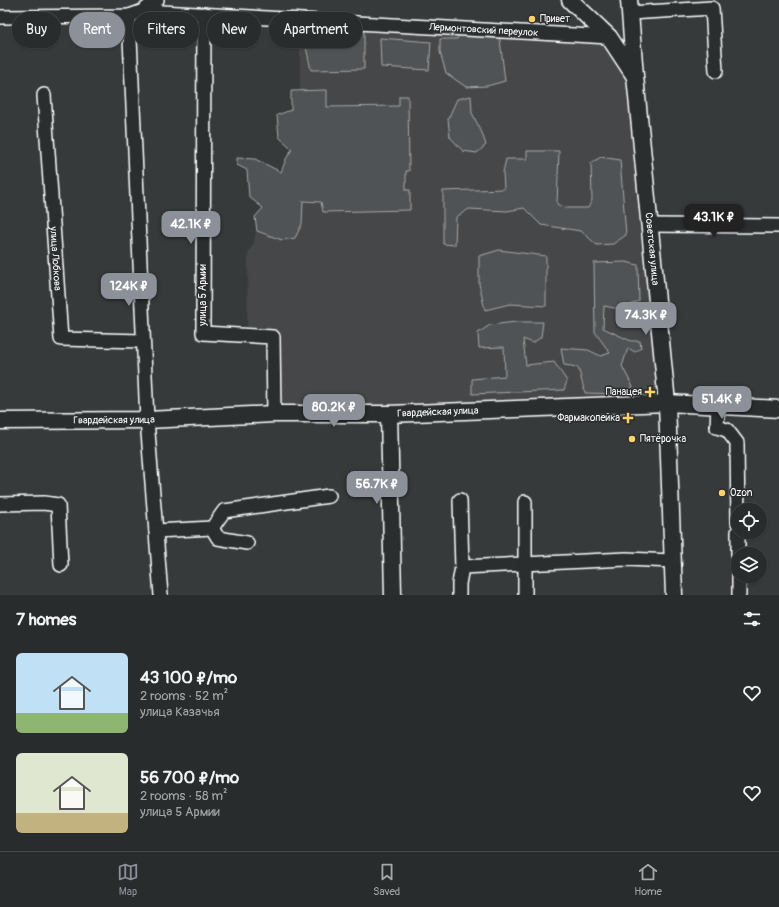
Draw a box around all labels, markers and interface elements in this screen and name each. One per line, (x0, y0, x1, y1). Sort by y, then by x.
chip: Buy (12, 12, 61, 48)
chip: Rent (69, 12, 125, 48)
chip: Filters (133, 12, 199, 48)
chip: New (207, 12, 261, 48)
chip: Apartment (269, 12, 362, 48)
place label: Привет (540, 13, 570, 25)
marker: Привет (527, 14, 537, 24)
street label: Лермонтовский переулок (428, 21, 539, 39)
pin: 43.1K ₽ (677, 204, 751, 238)
text: 43.1K ₽ (693, 209, 735, 225)
pin: 42.1K ₽ (154, 211, 228, 245)
street label: Советская улица (642, 212, 661, 286)
text: 42.1K ₽ (170, 216, 212, 232)
street label: улица Лобкова (47, 225, 64, 291)
street label: улица 5 Армии (197, 264, 209, 327)
pin: 124K ₽ (96, 273, 162, 307)
text: 124K ₽ (110, 278, 148, 294)
pin: 74.3K ₽ (609, 302, 683, 336)
text: 74.3K ₽ (625, 307, 667, 323)
place label: Панацея (606, 386, 642, 398)
pin: 51.4K ₽ (685, 386, 759, 420)
marker: Панацея (645, 387, 655, 397)
text: 51.4K ₽ (702, 391, 742, 407)
pin: 80.2K ₽ (297, 394, 371, 428)
text: 80.2K ₽ (312, 399, 356, 415)
street label: Гвардейская улица (397, 404, 479, 420)
place label: Фармакопейка (558, 412, 620, 424)
marker: Фармакопейка (623, 413, 633, 423)
street label: Гвардейская улица (73, 414, 155, 427)
place label: Пятёрочка (640, 433, 686, 445)
marker: Пятёрочка (627, 434, 637, 444)
pin: 56.7K ₽ (340, 471, 414, 505)
text: 56.7K ₽ (356, 476, 398, 492)
place label: Ozon (730, 487, 753, 499)
marker: Ozon (717, 488, 727, 498)
map controls (731, 503, 767, 583)
button: locate (731, 503, 767, 539)
button: layers (731, 547, 767, 583)
icon: filters (741, 608, 763, 630)
text: 7 homes (16, 609, 76, 630)
text: 43 100 ₽/mo (140, 667, 237, 688)
icon: home (48, 669, 96, 717)
icon: heart (741, 682, 763, 704)
text: 2 rooms · 52 m² (140, 688, 228, 704)
text: улица Казачья (140, 704, 220, 720)
text: 56 700 ₽/mo (140, 767, 239, 788)
icon: home (48, 769, 96, 817)
icon: heart (741, 782, 763, 804)
text: 2 rooms · 58 m² (140, 788, 227, 804)
text: улица 5 Армии (140, 804, 220, 820)
tab: Map (117, 861, 139, 898)
tab: Saved (373, 861, 400, 898)
tab: Home (634, 861, 662, 898)

